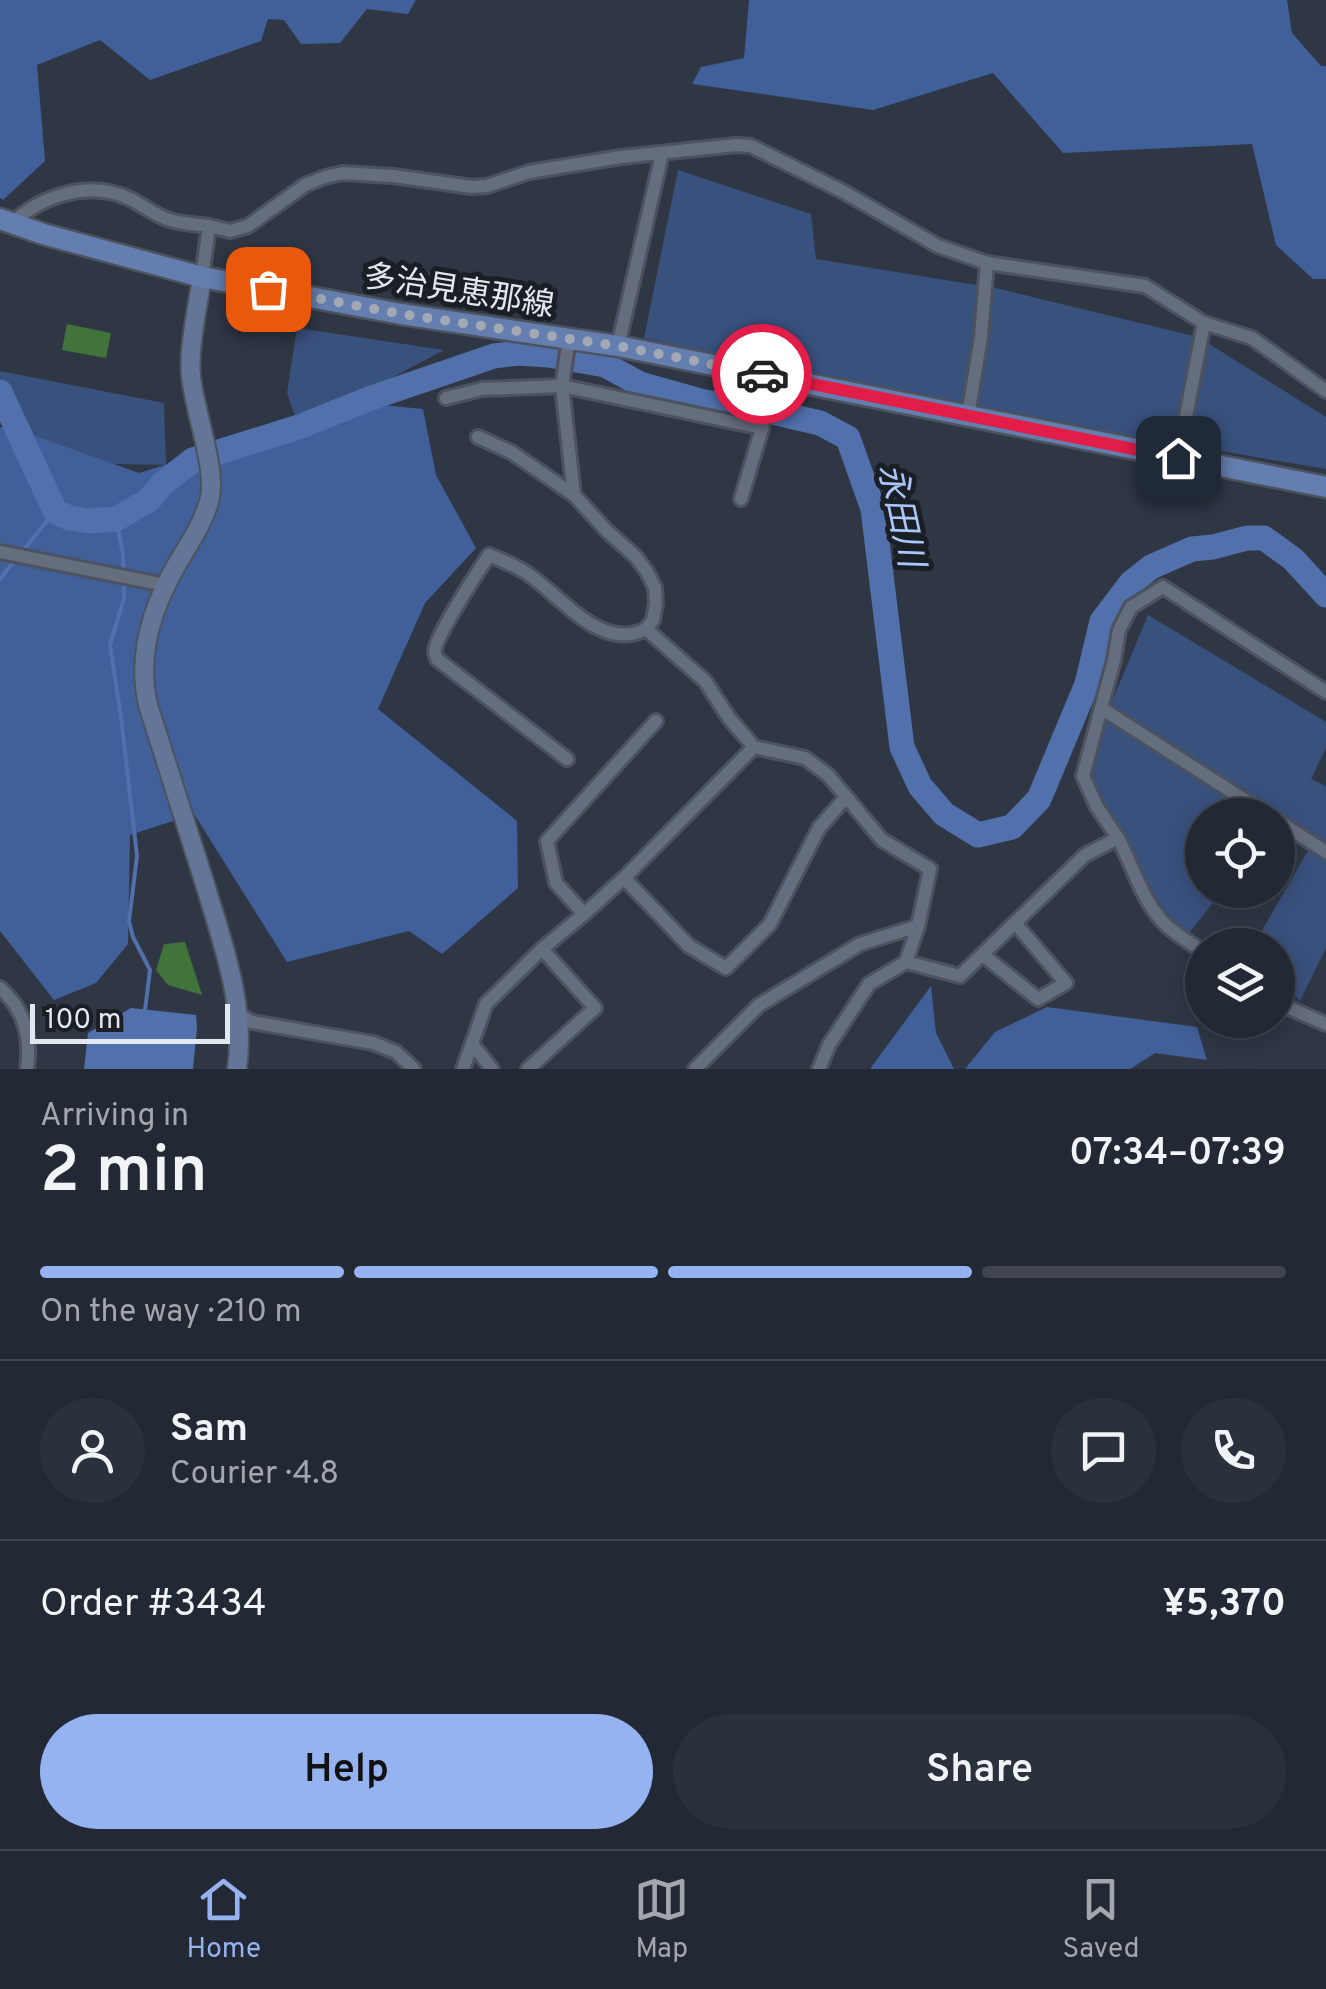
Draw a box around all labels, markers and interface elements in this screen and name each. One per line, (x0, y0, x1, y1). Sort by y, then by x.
pin (226, 247, 311, 332)
street label: 多治見恵那線 (361, 258, 556, 328)
icon: bag (241, 262, 296, 317)
courier (712, 324, 812, 424)
icon: car (735, 347, 790, 402)
pin (1136, 416, 1221, 501)
icon: home (1151, 431, 1206, 486)
water label: 永田川 (867, 460, 932, 575)
map controls (1185, 798, 1295, 1038)
button: locate (1185, 798, 1295, 908)
button: layers (1185, 928, 1295, 1038)
scale bar (30, 999, 230, 1044)
text: 100 m (45, 1003, 121, 1039)
text: Arriving in (40, 1097, 189, 1137)
text: 07:34–07:39 (1069, 1130, 1286, 1179)
text: 2 min (40, 1133, 208, 1215)
text: On the way · 210 m (40, 1293, 302, 1333)
button: person (40, 1398, 145, 1503)
button: chat (1051, 1398, 1156, 1503)
button: phone (1181, 1398, 1286, 1503)
text: Sam (170, 1406, 248, 1455)
text: Courier · 4.8 (170, 1455, 339, 1495)
text: Order #3434 (40, 1581, 267, 1630)
text: ¥5,370 (1163, 1581, 1286, 1630)
button: Help (40, 1714, 653, 1829)
button: Share (673, 1714, 1286, 1829)
tab: Home (187, 1872, 261, 1968)
tab: Map (634, 1872, 689, 1968)
tab: Saved (1062, 1872, 1139, 1968)

